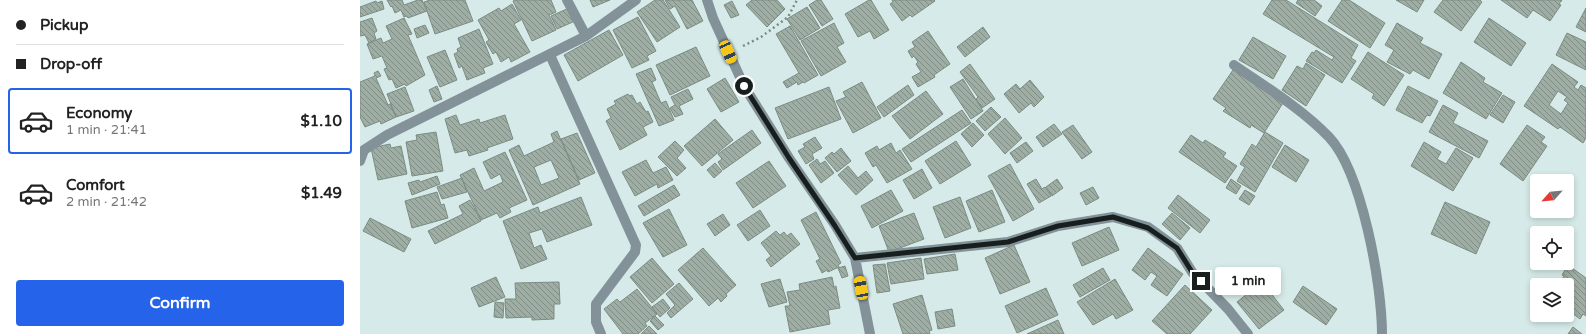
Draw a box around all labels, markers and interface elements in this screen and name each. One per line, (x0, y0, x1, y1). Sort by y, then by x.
text: Pickup (40, 16, 88, 34)
car (718, 39, 738, 65)
text: Drop-off (40, 55, 102, 73)
route start (735, 77, 753, 95)
icon: car (18, 103, 54, 139)
text: Economy (66, 104, 132, 122)
text: $1.10 (301, 112, 342, 130)
text: 1 min · 21:41 (66, 122, 147, 138)
north arrow (1530, 174, 1574, 218)
map controls (1530, 174, 1574, 322)
icon: car (18, 175, 54, 211)
text: Comfort (66, 176, 125, 194)
text: $1.49 (301, 184, 342, 202)
text: 2 min · 21:42 (66, 194, 147, 210)
button: locate (1530, 226, 1574, 270)
callout: 1 min (1215, 267, 1281, 295)
route end (1192, 272, 1210, 290)
text: 1 min (1231, 273, 1265, 289)
car (853, 275, 869, 301)
button: layers (1530, 278, 1574, 322)
button: Confirm (16, 280, 344, 326)

